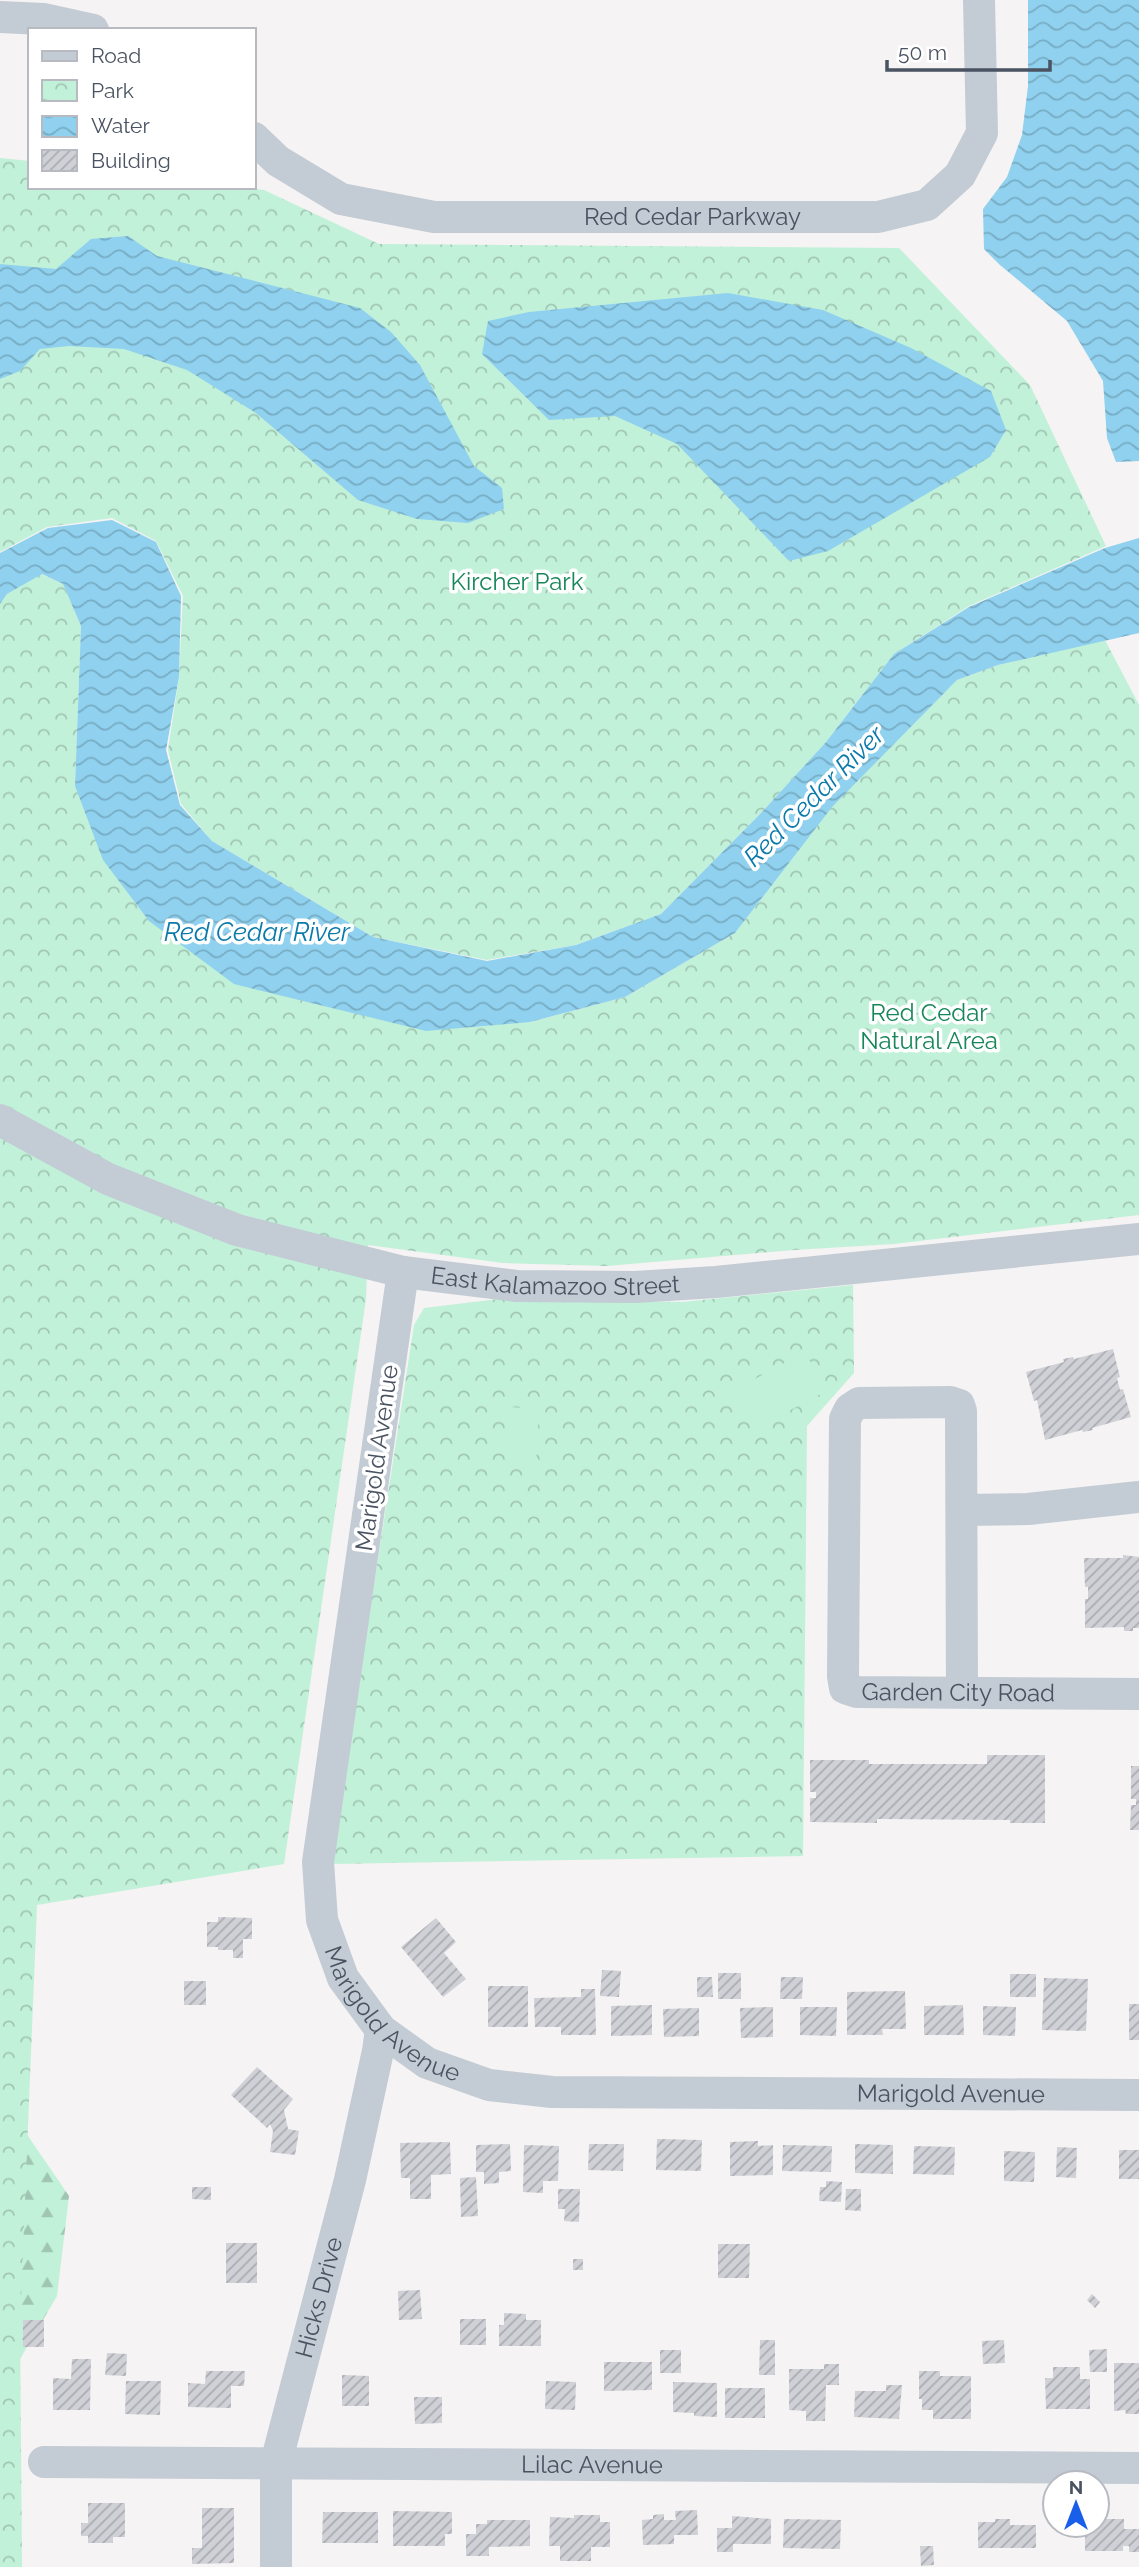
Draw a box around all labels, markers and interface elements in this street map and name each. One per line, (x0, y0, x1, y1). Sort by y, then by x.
legend (28, 28, 256, 189)
scale bar (887, 28, 1050, 72)
text: 50 m (898, 40, 947, 65)
text: Road (91, 43, 141, 68)
text: Park (91, 78, 134, 103)
text: Water (91, 113, 150, 138)
text: Building (91, 148, 171, 173)
street label: Red Cedar Parkway (584, 202, 801, 231)
park label: Kircher Park (451, 567, 584, 596)
water label: Red Cedar River (738, 719, 891, 872)
water label: Red Cedar River (164, 917, 351, 947)
park label: Red Cedar Natural Area (860, 998, 998, 1055)
street label: East Kalamazoo Street (429, 1261, 681, 1301)
street label: Marigold Avenue (349, 1363, 404, 1553)
street label: Garden City Road (862, 1677, 1055, 1707)
street label: Marigold Avenue (319, 1942, 464, 2088)
street label: Marigold Avenue (857, 2079, 1045, 2109)
street label: Hicks Drive (289, 2234, 348, 2361)
street label: Lilac Avenue (521, 2450, 663, 2479)
north arrow (1041, 2469, 1111, 2539)
text: N (1069, 2476, 1083, 2498)

